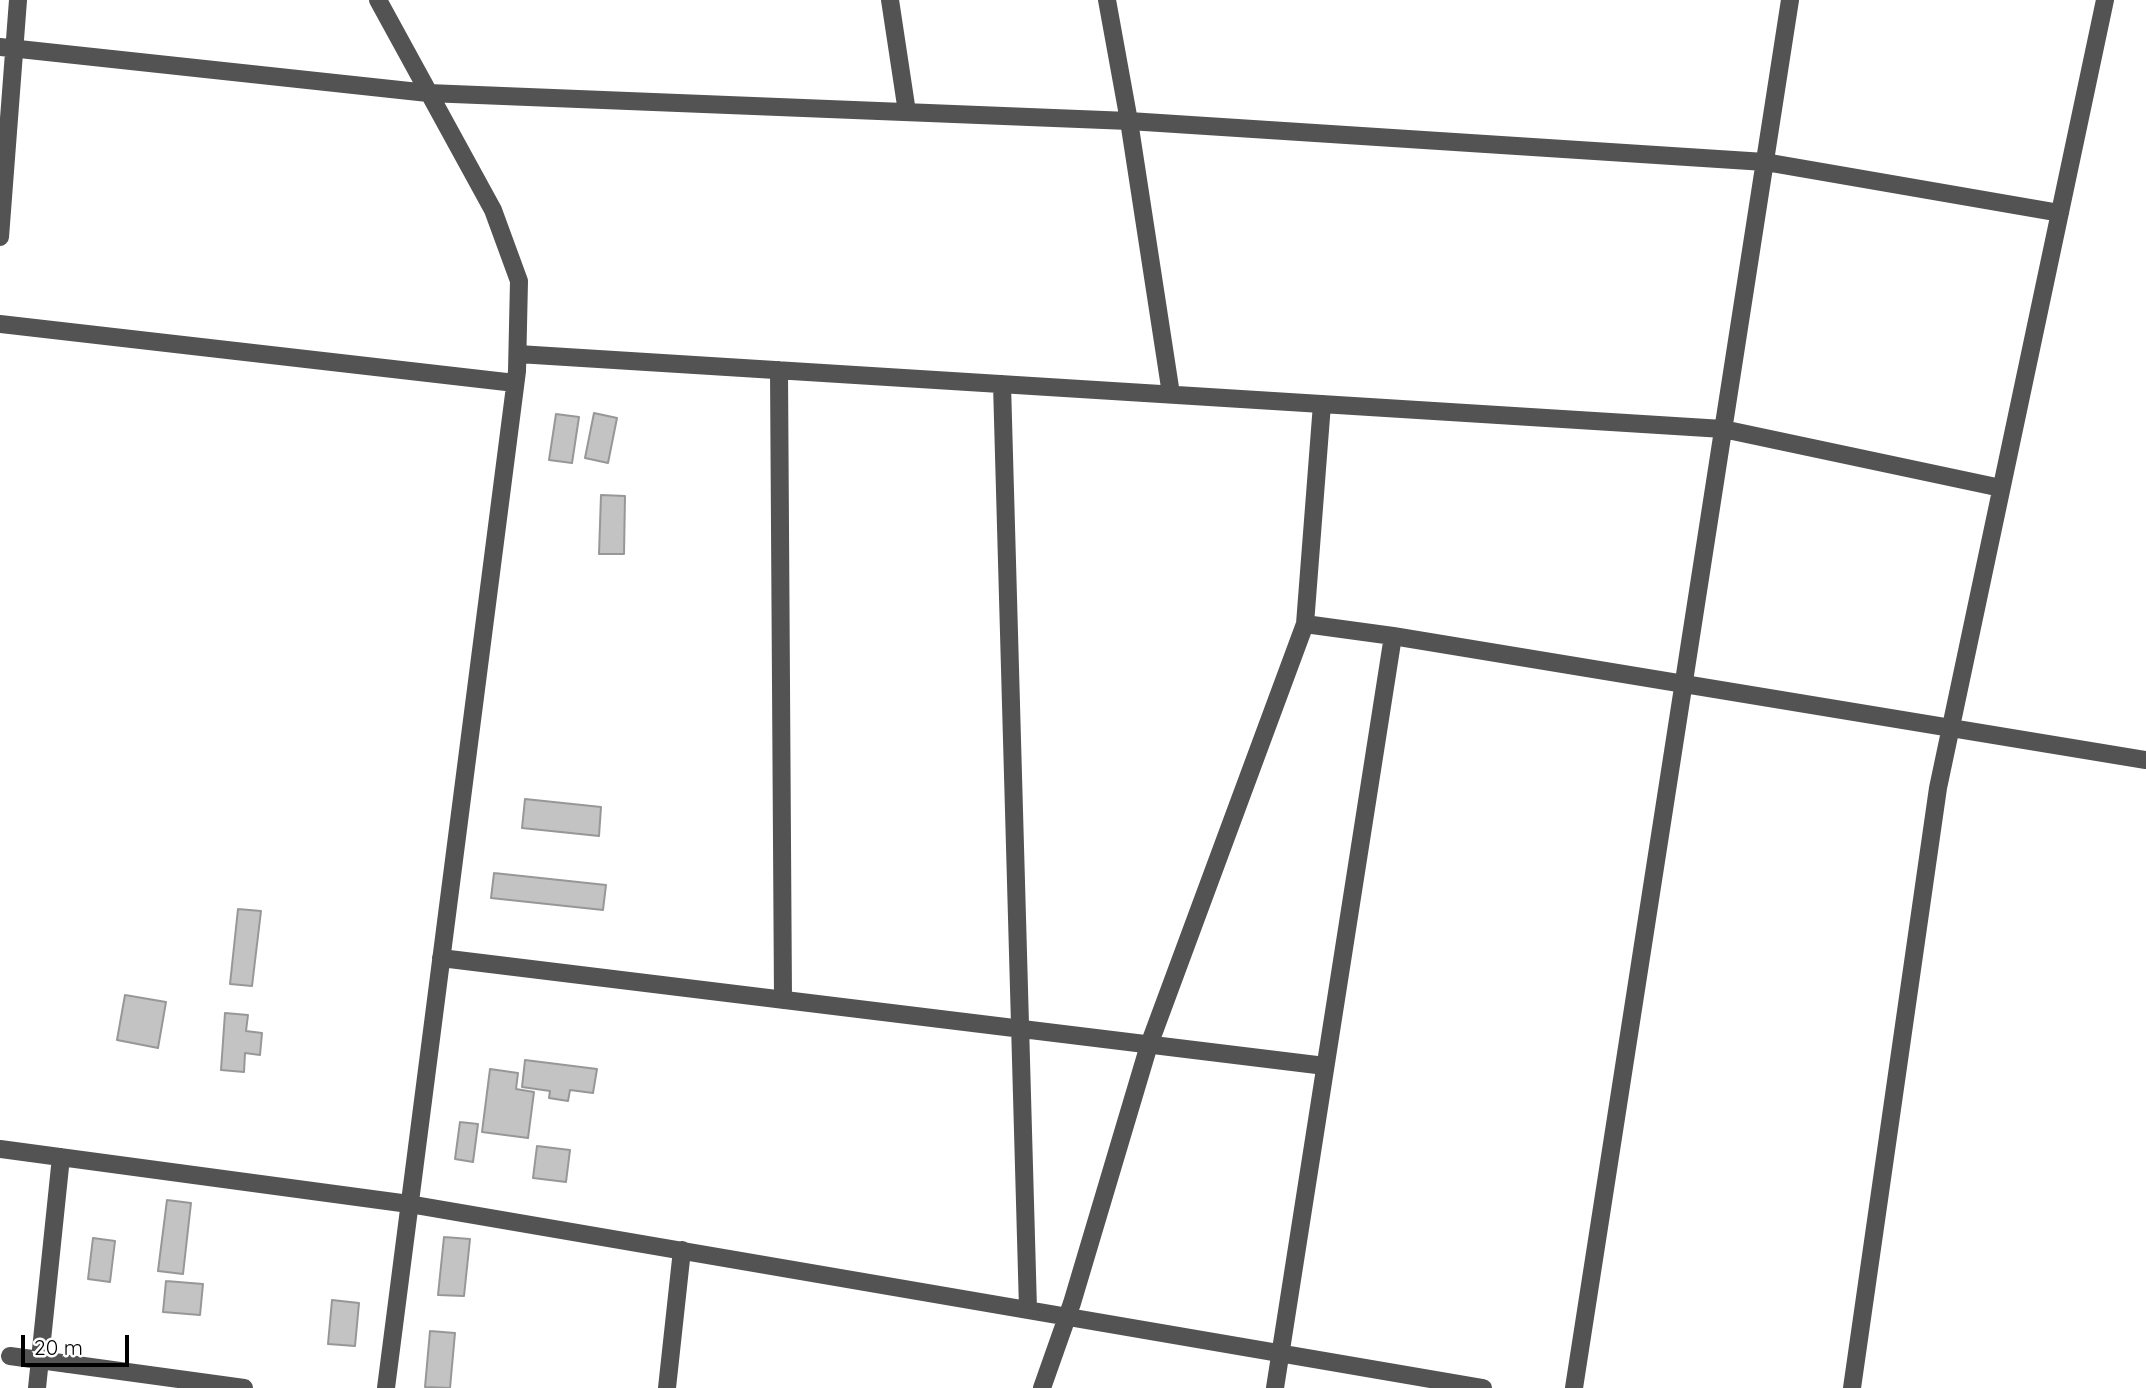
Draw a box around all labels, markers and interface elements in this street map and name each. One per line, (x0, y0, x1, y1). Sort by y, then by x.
scale bar (24, 1322, 133, 1366)
text: 20 m (34, 1334, 83, 1360)

